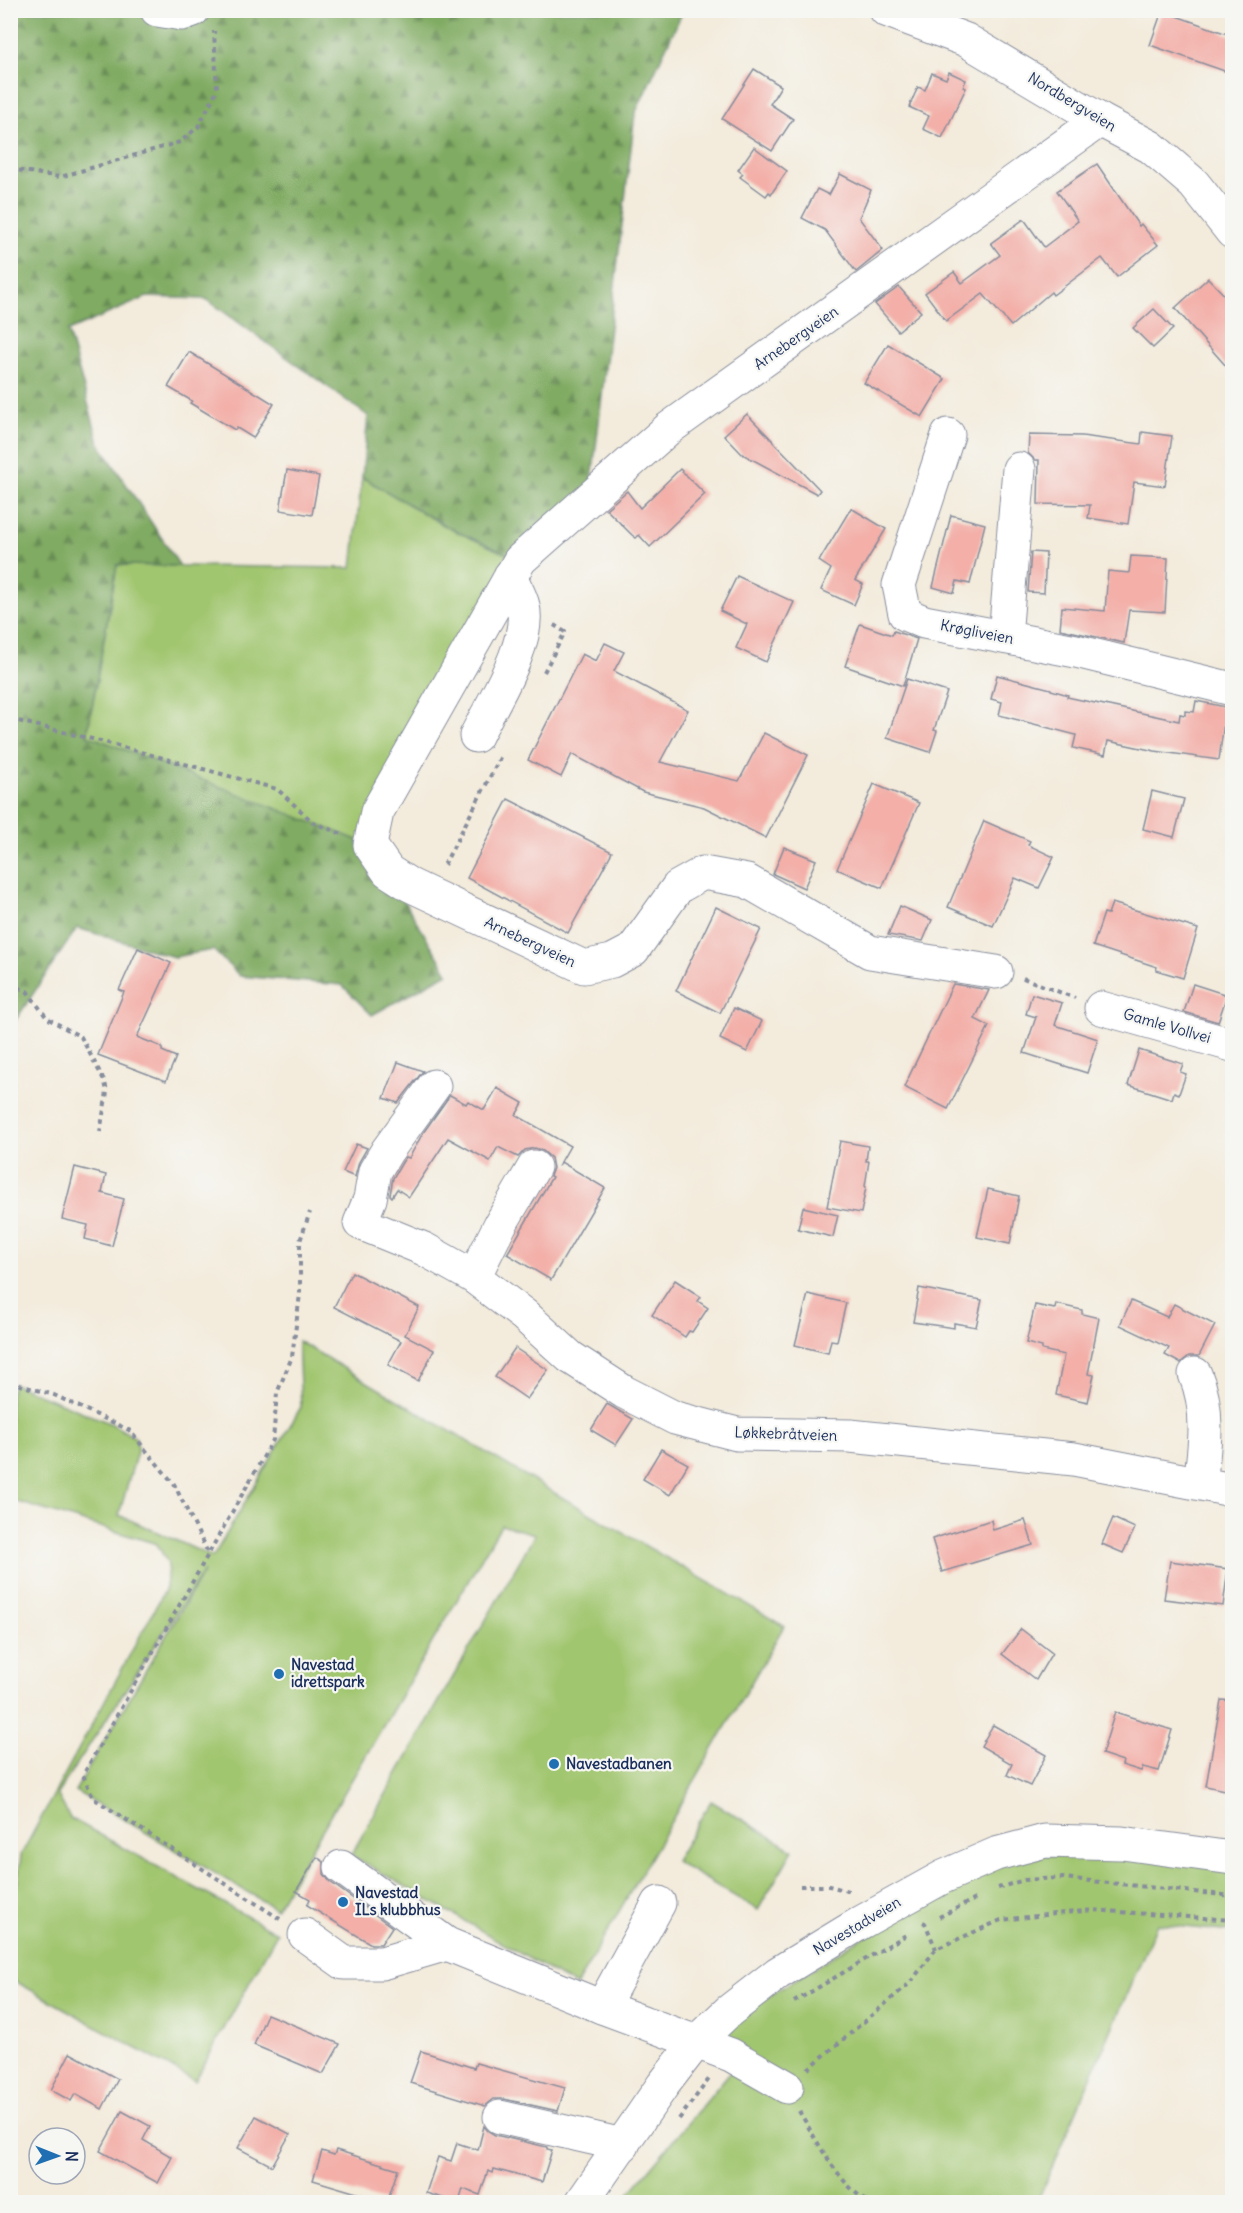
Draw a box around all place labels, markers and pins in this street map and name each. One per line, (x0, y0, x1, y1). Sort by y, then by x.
place label: Navestad idrettspark (291, 1655, 365, 1692)
marker: Navestad idrettspark (272, 1667, 286, 1681)
place label: Navestadbanen (566, 1754, 672, 1773)
marker: Navestadbanen (547, 1757, 561, 1771)
place label: Navestad ILs klubbhus (355, 1883, 441, 1919)
marker: Navestad ILs klubbhus (336, 1895, 350, 1909)

